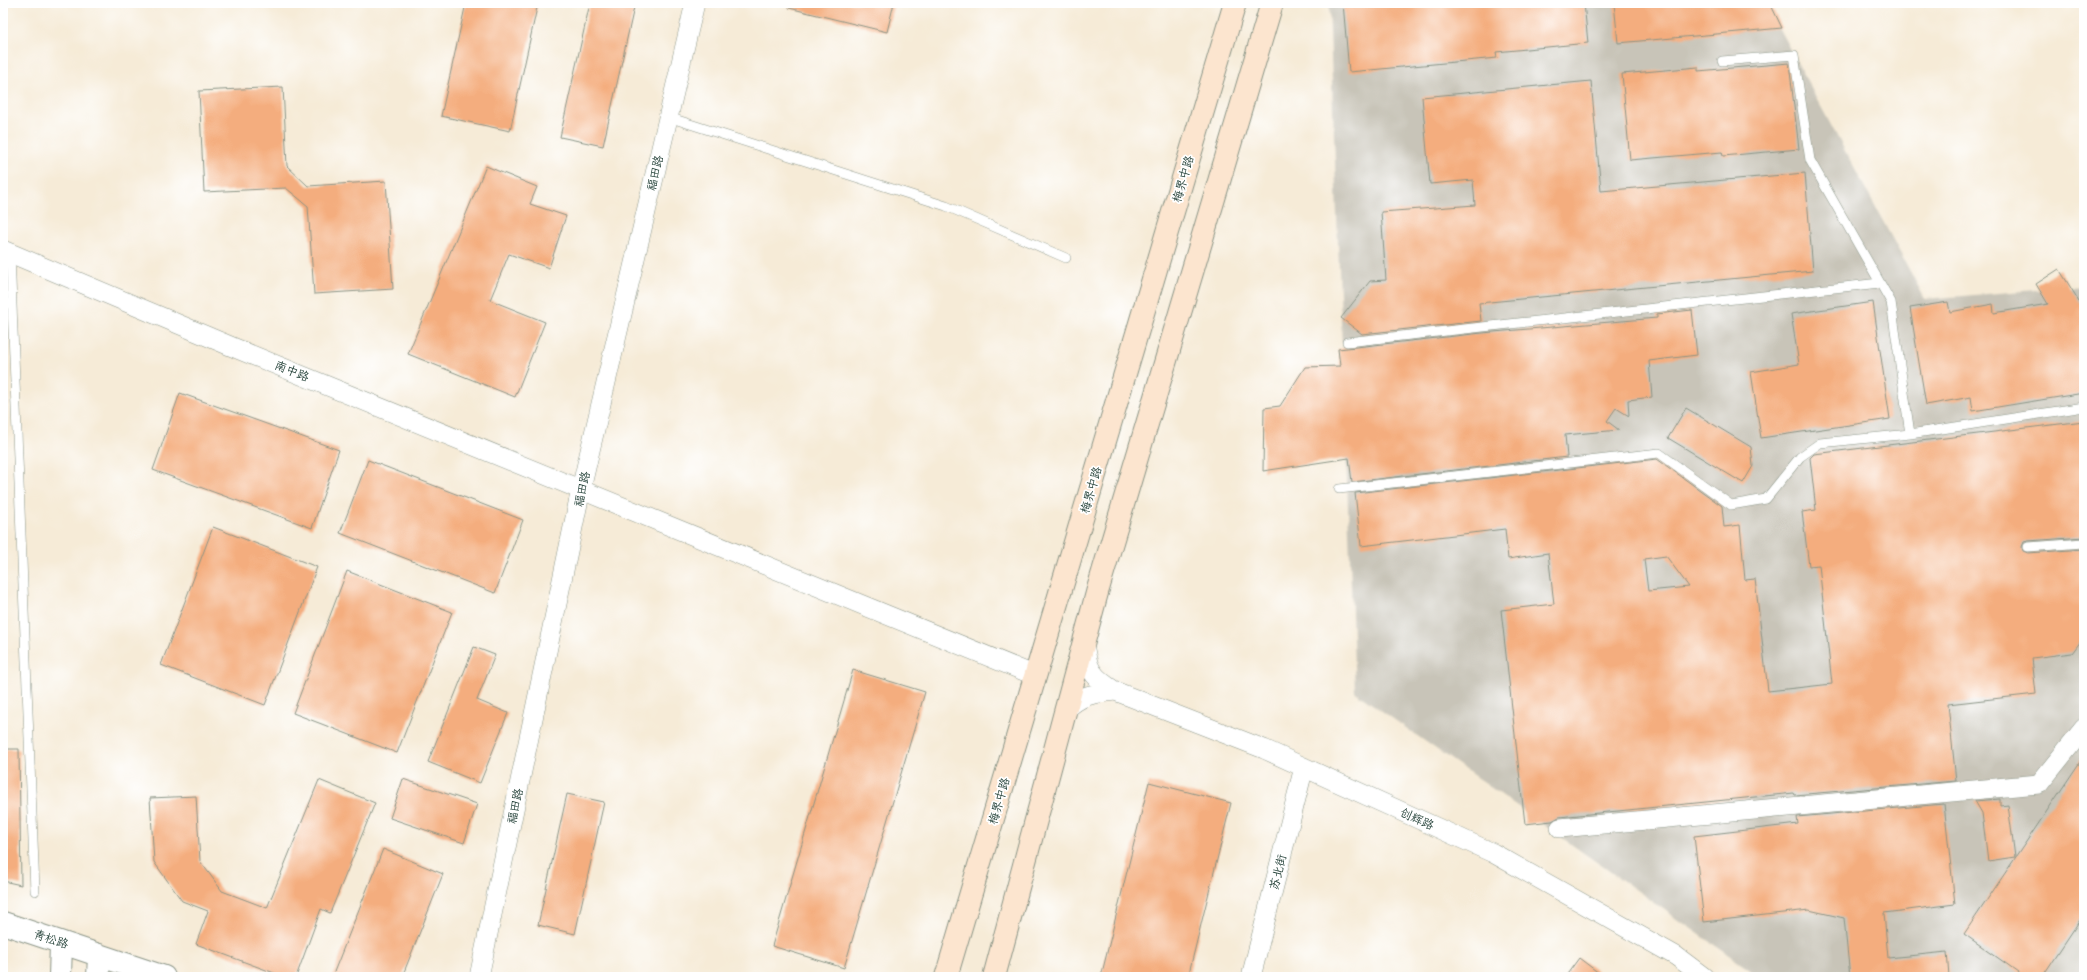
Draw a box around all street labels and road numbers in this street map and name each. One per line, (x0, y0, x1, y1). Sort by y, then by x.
street label: 福田路 (644, 154, 666, 192)
street label: 梅界中路 (1170, 154, 1196, 204)
street label: 南中路 (273, 358, 311, 384)
street label: 梅界中路 (1078, 465, 1104, 515)
street label: 福田路 (571, 470, 593, 508)
street label: 梅界中路 (986, 776, 1012, 826)
street label: 福田路 (504, 787, 526, 825)
street label: 创辉路 (1398, 805, 1436, 833)
street label: 苏北街 (1267, 853, 1289, 891)
street label: 青松路 (32, 927, 70, 951)

